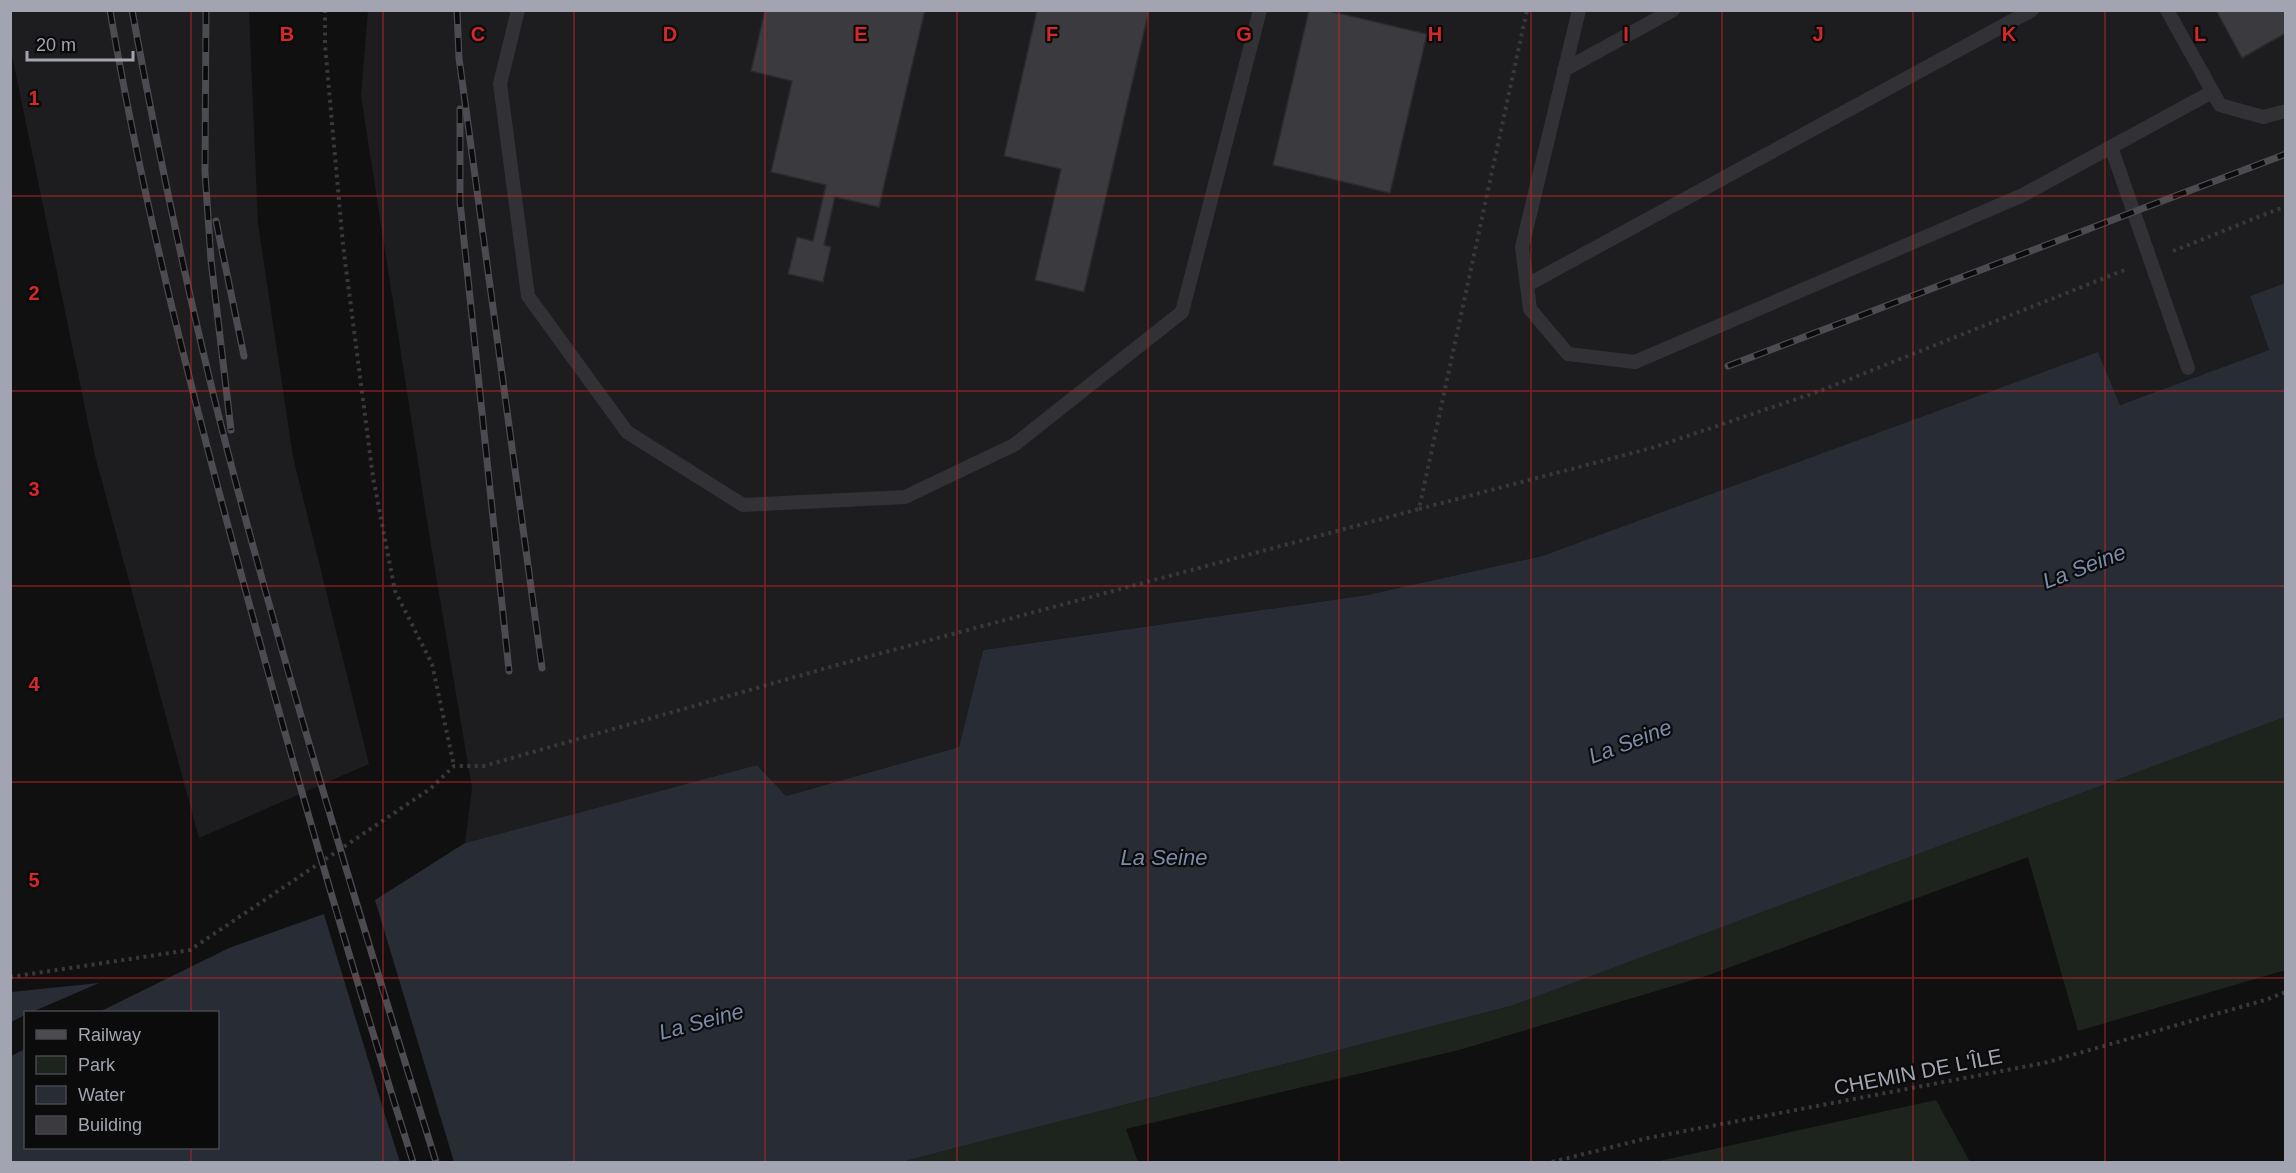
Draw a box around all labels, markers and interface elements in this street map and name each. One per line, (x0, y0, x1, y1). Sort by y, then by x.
text: B (280, 23, 294, 45)
text: C (471, 23, 485, 45)
text: D (663, 23, 677, 45)
text: E (854, 23, 868, 45)
text: F (1046, 23, 1058, 45)
text: G (1236, 23, 1252, 45)
text: H (1428, 23, 1442, 45)
text: I (1623, 23, 1629, 45)
text: J (1812, 23, 1824, 45)
text: K (2002, 23, 2017, 45)
text: L (2194, 23, 2206, 45)
scale bar (27, 24, 134, 62)
text: 20 m (36, 35, 76, 55)
text: 1 (28, 87, 40, 109)
text: 2 (28, 282, 40, 304)
text: 3 (28, 478, 40, 500)
water label: La Seine (2039, 539, 2129, 594)
text: 4 (28, 673, 40, 695)
water label: La Seine (1585, 714, 1675, 769)
water label: La Seine (1121, 845, 1207, 870)
text: 5 (28, 869, 40, 891)
water label: La Seine (656, 998, 746, 1045)
legend (24, 1011, 219, 1149)
text: Railway (78, 1025, 141, 1045)
street label: CHEMIN DE L'ÎLE (1832, 1044, 2004, 1099)
text: Park (78, 1055, 116, 1075)
text: Water (78, 1085, 125, 1105)
text: Building (78, 1115, 142, 1135)

